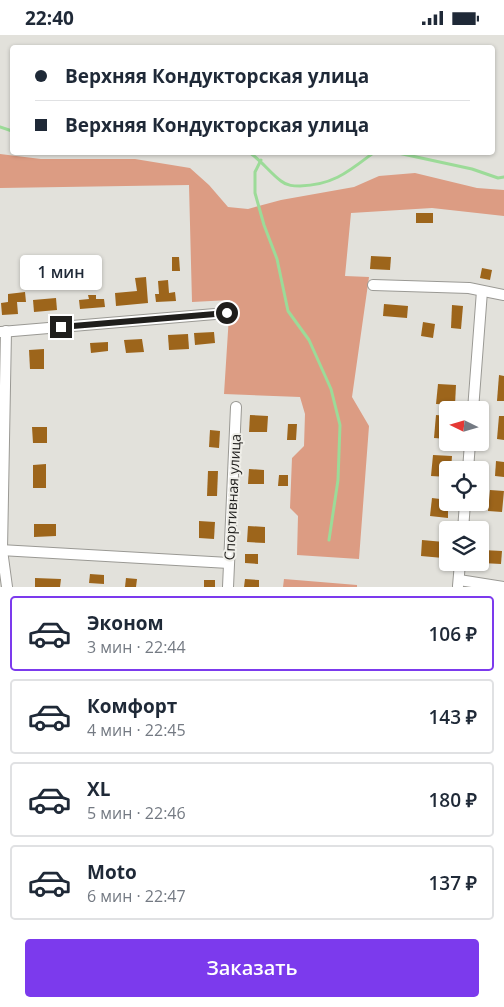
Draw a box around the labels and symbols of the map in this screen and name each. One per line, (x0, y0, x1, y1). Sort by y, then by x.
callout: 1 мин (20, 255, 102, 289)
route start (216, 302, 238, 324)
route end (50, 316, 72, 338)
north arrow (439, 401, 489, 451)
street label: Спортивная улица (219, 433, 245, 561)

